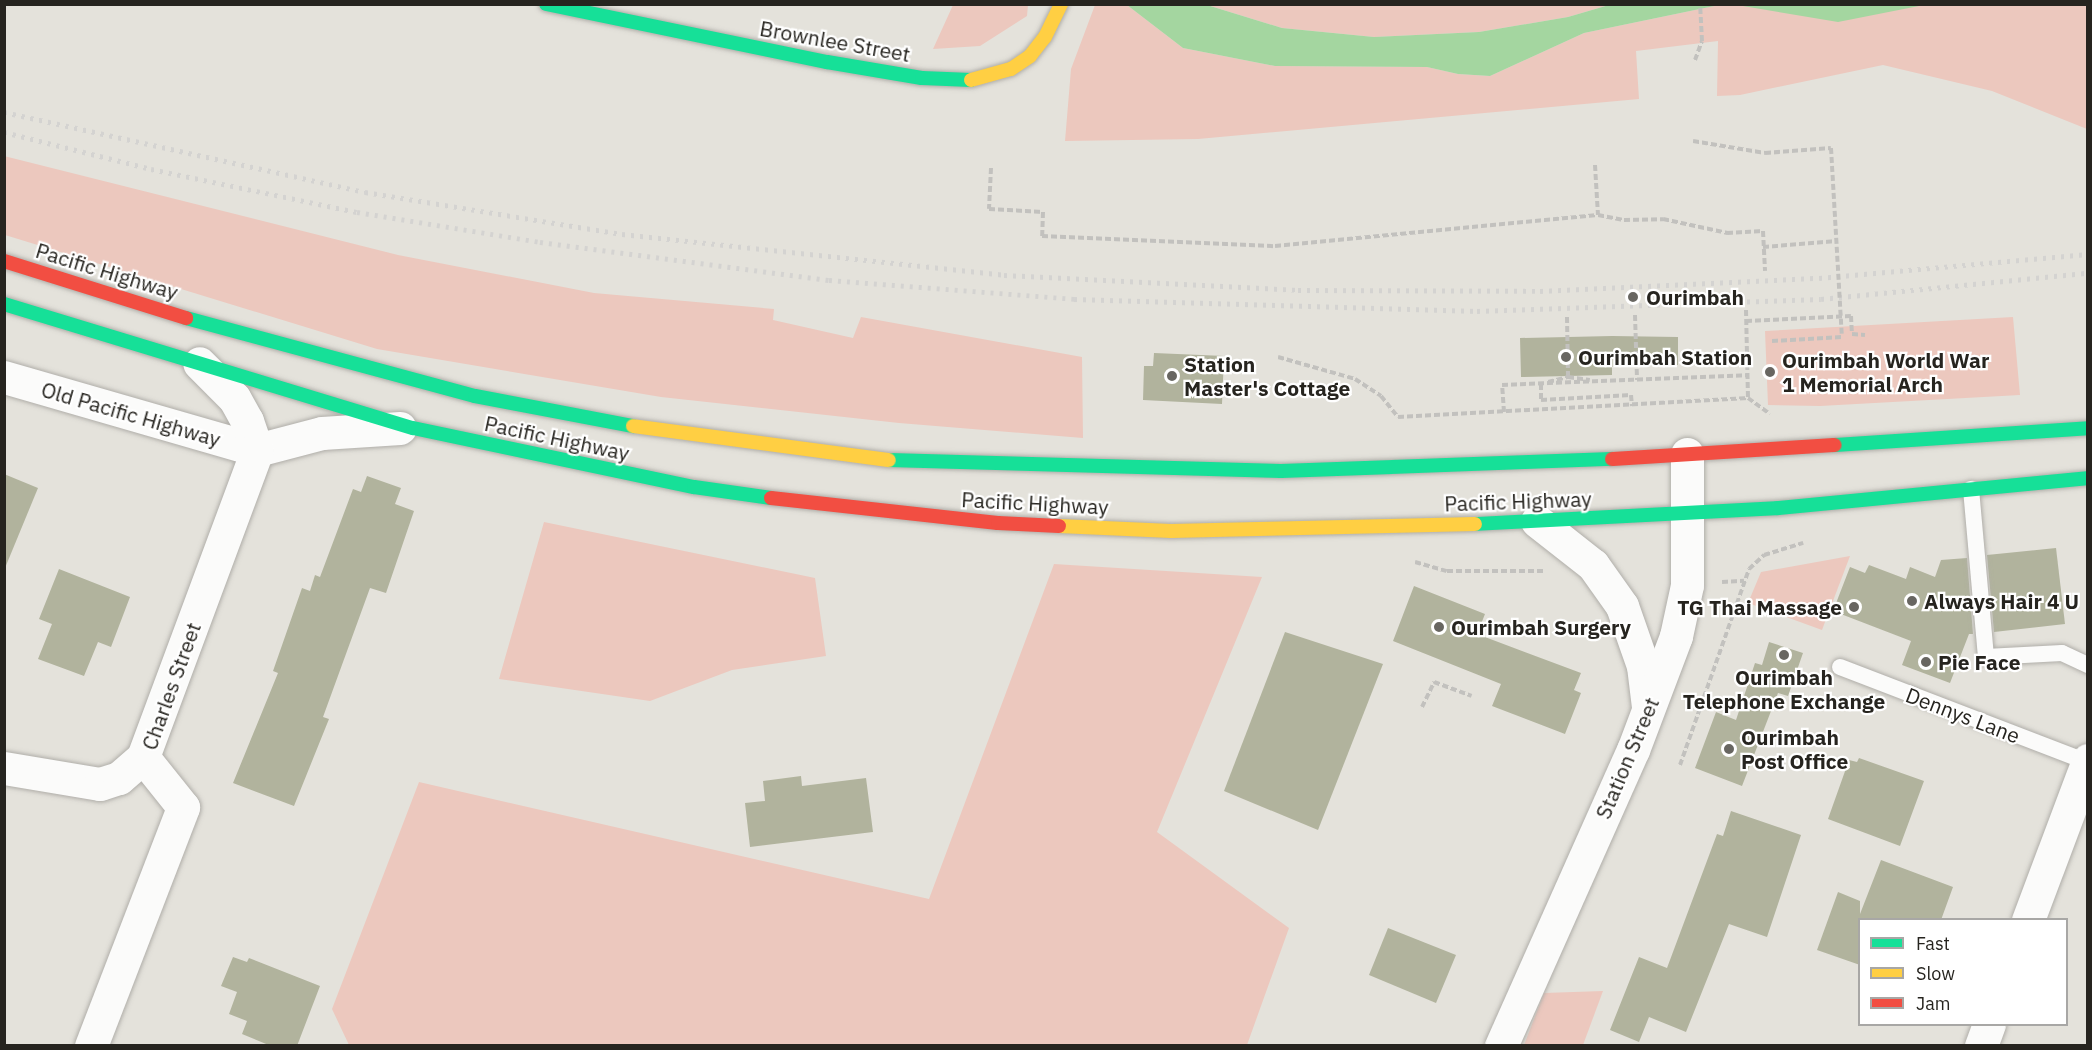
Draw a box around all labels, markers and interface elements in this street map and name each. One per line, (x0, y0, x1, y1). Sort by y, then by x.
street label: Brownlee Street (758, 15, 912, 67)
street label: Pacific Highway (33, 237, 181, 305)
place label: Ourimbah (1646, 284, 1744, 310)
marker: Ourimbah (1624, 288, 1642, 306)
place label: Ourimbah Station (1578, 344, 1752, 370)
place label: Ourimbah World War 1 Memorial Arch (1782, 347, 1990, 397)
marker: Ourimbah Station (1559, 350, 1573, 364)
place label: Station Master's Cottage (1184, 351, 1350, 401)
marker: Ourimbah World War 1 Memorial Arch (1763, 365, 1777, 379)
marker: Station Master's Cottage (1165, 369, 1179, 383)
street label: Old Pacific Highway (39, 376, 223, 452)
street label: Pacific Highway (482, 410, 632, 466)
street label: Pacific Highway (1444, 486, 1592, 516)
street label: Pacific Highway (961, 487, 1109, 519)
place label: Always Hair 4 U (1924, 588, 2079, 614)
place label: TG Thai Massage (1677, 594, 1842, 620)
marker: Always Hair 4 U (1905, 594, 1919, 608)
marker: TG Thai Massage (1847, 600, 1861, 614)
place label: Ourimbah Surgery (1451, 614, 1631, 640)
street label: Charles Street (136, 619, 206, 753)
marker: Ourimbah Surgery (1432, 620, 1446, 634)
marker: Ourimbah Telephone Exchange (1777, 648, 1791, 662)
place label: Pie Face (1938, 649, 2020, 675)
marker: Pie Face (1919, 655, 1933, 669)
place label: Ourimbah Telephone Exchange (1683, 664, 1885, 714)
street label: Dennys Lane (1902, 682, 2024, 748)
street label: Station Street (1590, 693, 1664, 823)
place label: Ourimbah Post Office (1741, 724, 1848, 774)
marker: Ourimbah Post Office (1722, 742, 1736, 756)
legend (1858, 918, 2068, 1026)
text: Fast (1916, 932, 1950, 955)
text: Slow (1916, 962, 1955, 985)
text: Jam (1916, 992, 1951, 1015)

